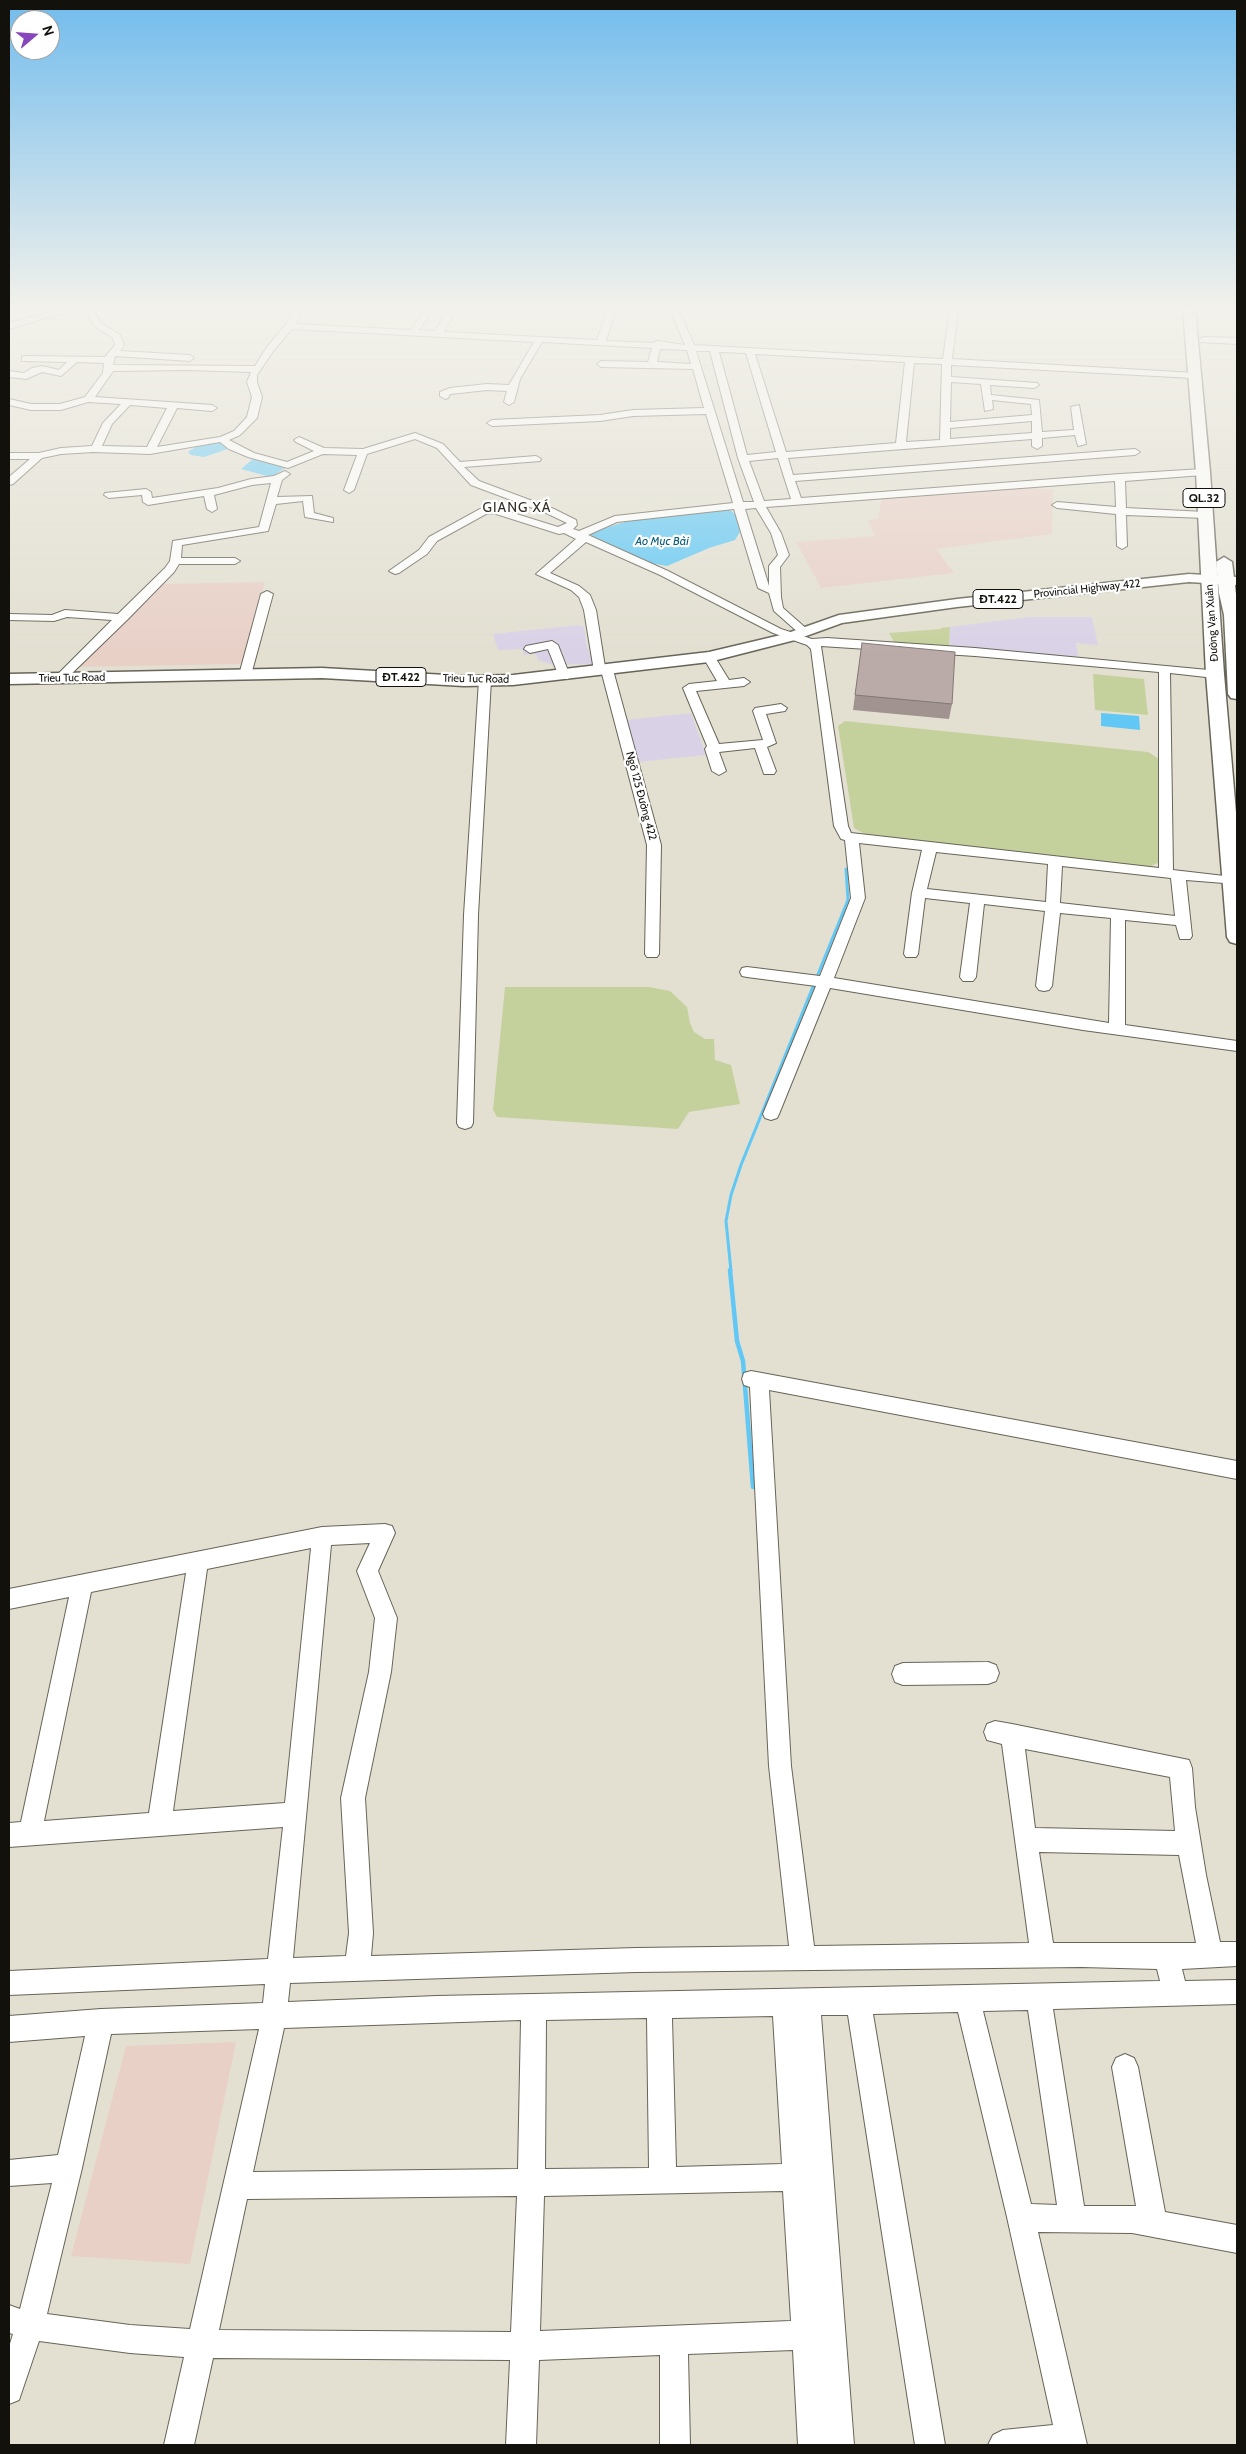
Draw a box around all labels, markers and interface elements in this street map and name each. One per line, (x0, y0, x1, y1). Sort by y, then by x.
north arrow (10, 10, 60, 60)
text: N (38, 23, 58, 38)
road number: QL.32 (1183, 488, 1225, 508)
district label: GIANG XÁ (482, 500, 552, 516)
water label: Ao Mục Bài (635, 534, 689, 548)
street label: Provincial Highway 422 (1033, 577, 1141, 601)
street label: Đường Vạn Xuân (1203, 584, 1221, 662)
road number: ĐT.422 (973, 590, 1023, 608)
road number: ĐT.422 (376, 668, 426, 686)
street label: Trieu Tuc Road (39, 671, 105, 685)
street label: Trieu Tuc Road (443, 672, 509, 686)
street label: Ngõ 125 Đường 422 (623, 750, 659, 842)

